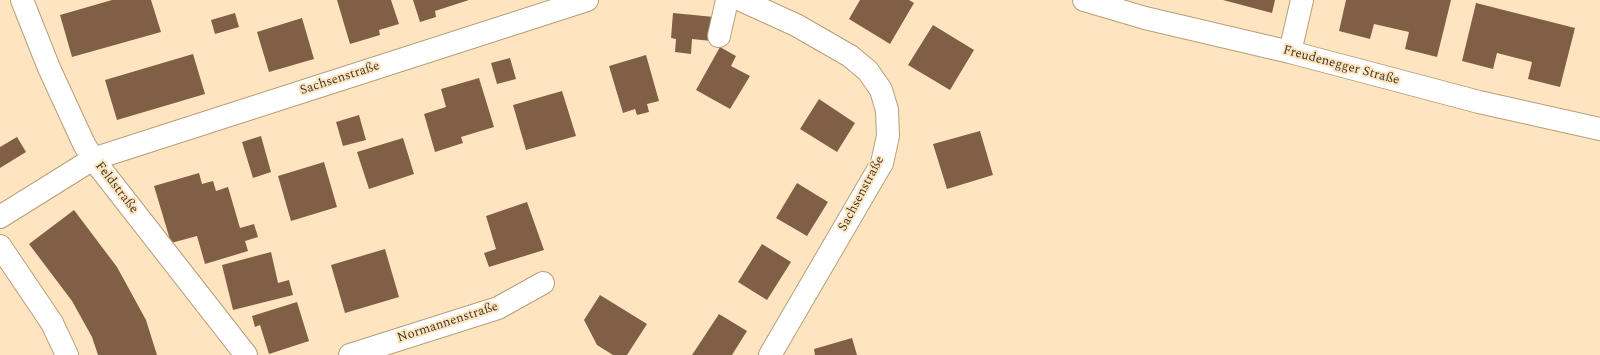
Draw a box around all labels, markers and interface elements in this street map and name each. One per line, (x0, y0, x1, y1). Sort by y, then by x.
street label: Freudenegger Straße (1281, 43, 1401, 89)
street label: Sachsenstraße (298, 59, 382, 99)
street label: Sachsenstraße (836, 154, 888, 234)
street label: Feldstraße (91, 159, 141, 217)
street label: Normannenstraße (396, 299, 500, 347)

